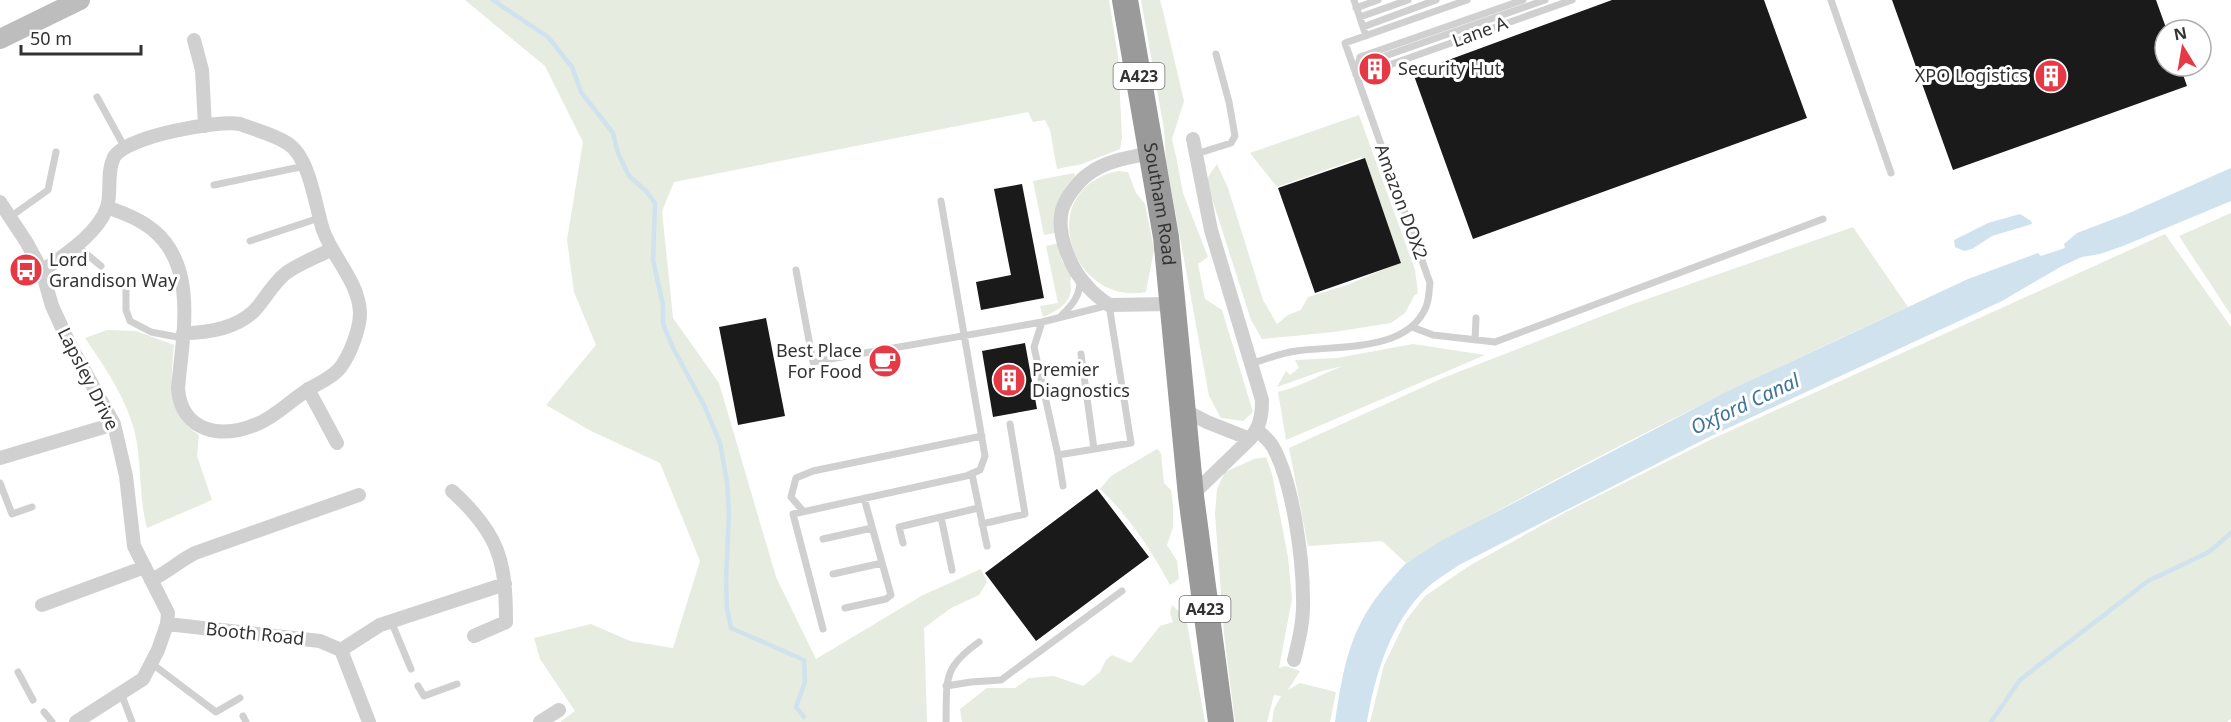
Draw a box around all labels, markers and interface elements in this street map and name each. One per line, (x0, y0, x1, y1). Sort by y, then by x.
street label: Lane A (1449, 10, 1511, 52)
scale bar (21, 18, 141, 56)
north arrow (2153, 18, 2213, 78)
text: N (2172, 21, 2189, 45)
text: 50 m (30, 26, 72, 50)
building icon: Security Hut (1357, 51, 1393, 87)
place label: Security Hut (1398, 56, 1502, 80)
building icon: XPO Logistics (2033, 58, 2069, 94)
road number: A423 (1114, 63, 1164, 89)
place label: XPO Logistics (1915, 63, 2028, 87)
street label: Southam Road (1139, 140, 1182, 267)
street label: Amazon DOX2 (1370, 141, 1434, 263)
place label: Lord Grandison Way (49, 247, 178, 292)
bus stop icon: Lord Grandison Way (8, 252, 44, 288)
street label: Lapsley Drive (53, 323, 125, 434)
place label: Best Place For Food (776, 338, 862, 383)
cafe icon: Best Place For Food (867, 343, 903, 379)
place label: Premier Diagnostics (1032, 357, 1130, 402)
building icon: Premier Diagnostics (991, 362, 1027, 398)
water label: Oxford Canal (1686, 366, 1804, 441)
road number: A423 (1180, 596, 1230, 622)
street label: Booth Road (205, 616, 306, 650)

